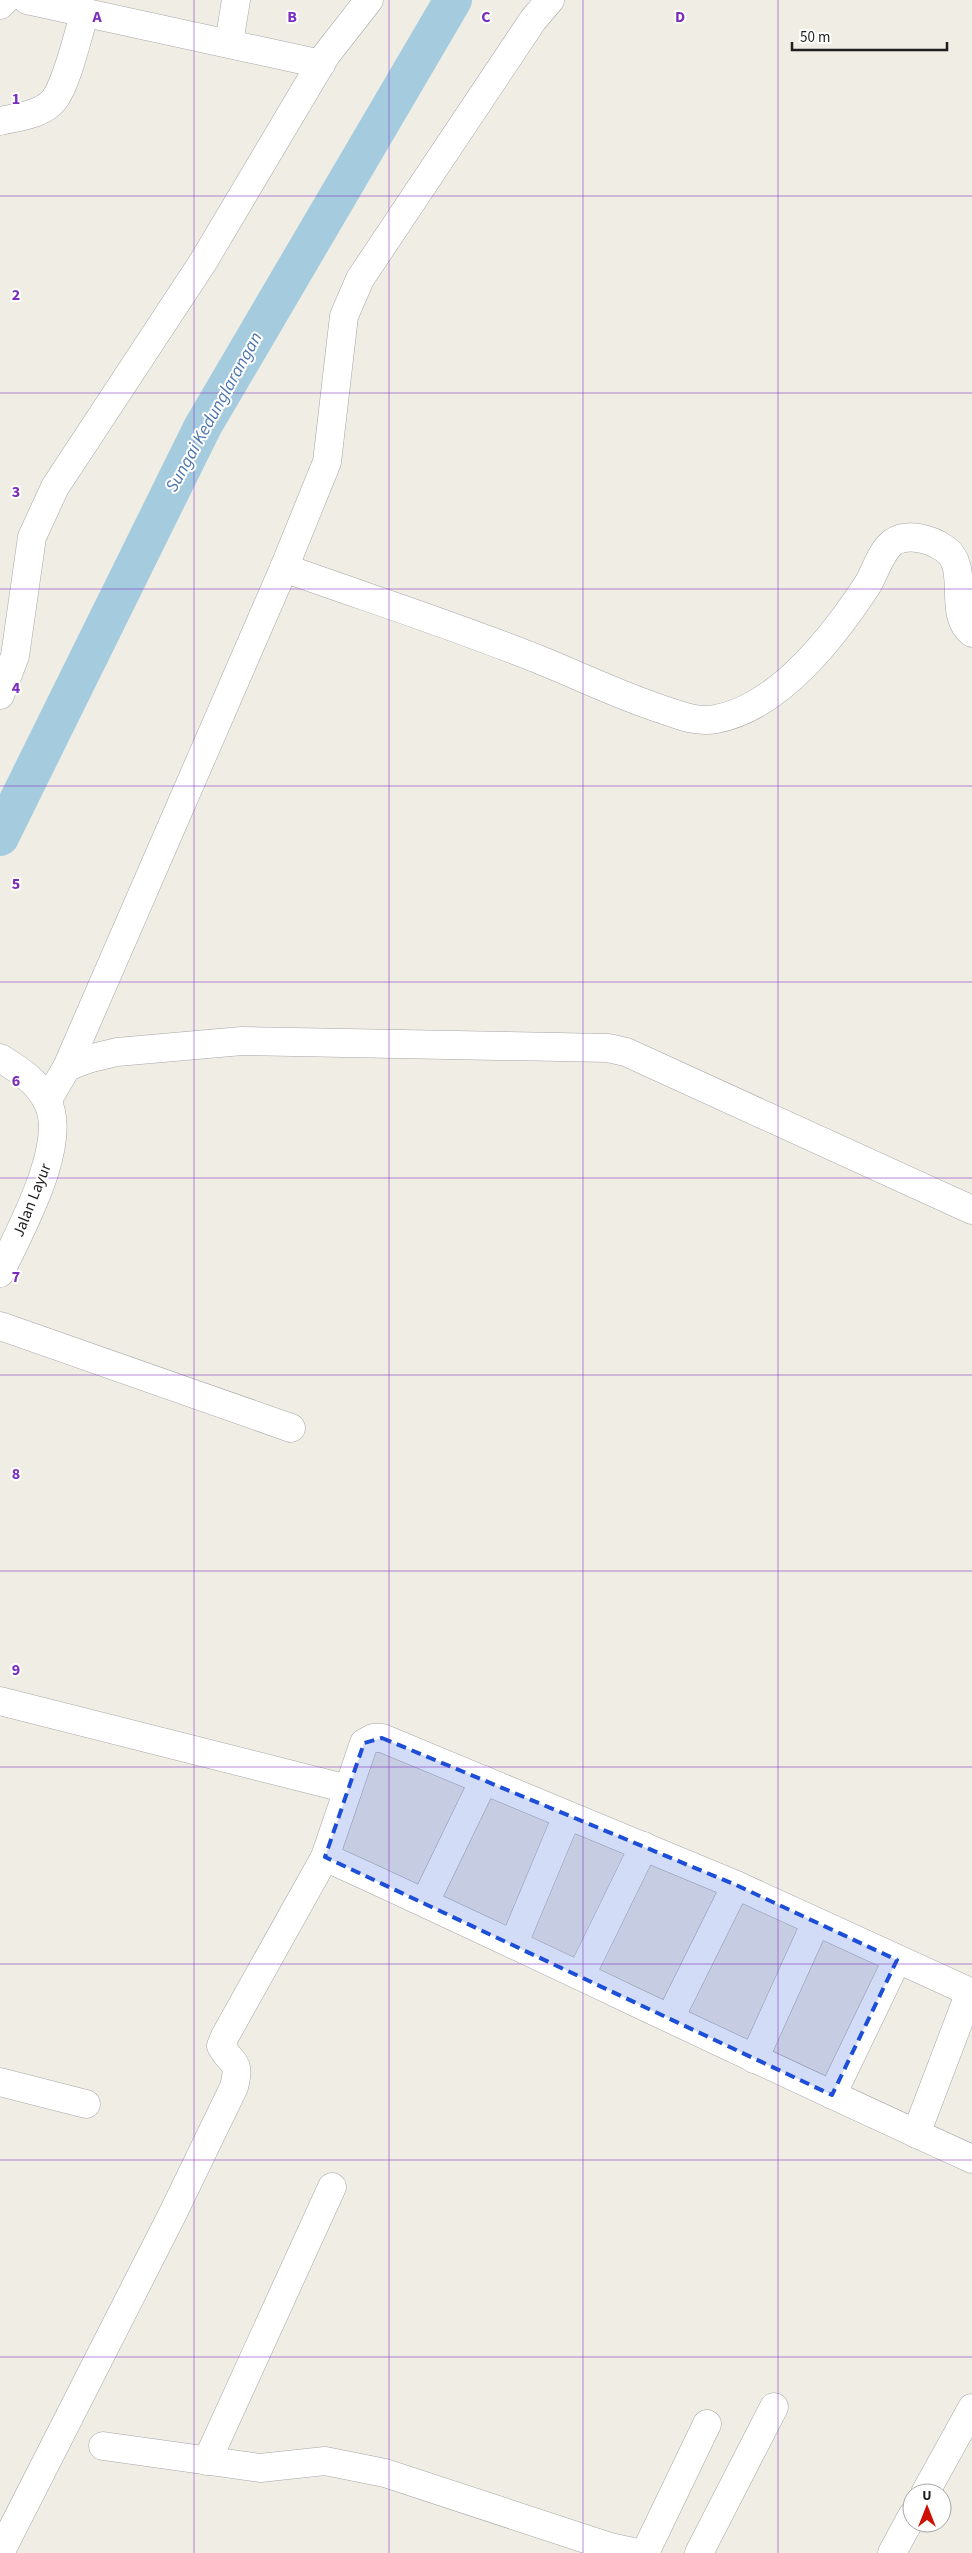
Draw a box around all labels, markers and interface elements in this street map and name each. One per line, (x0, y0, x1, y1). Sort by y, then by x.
text: A (91, 6, 102, 28)
text: B (287, 6, 297, 28)
text: C (481, 6, 491, 28)
text: D (675, 6, 685, 28)
scale bar (792, 20, 947, 52)
text: 50 m (800, 27, 830, 48)
text: 1 (12, 88, 20, 110)
text: 2 (12, 284, 20, 306)
water label: Sungai Kedunglarangan (160, 328, 268, 496)
text: 3 (12, 481, 20, 503)
text: 4 (12, 677, 21, 699)
text: 5 (12, 873, 20, 895)
text: 6 (12, 1070, 20, 1092)
street label: Jalan Layur (7, 1160, 57, 1240)
text: 7 (12, 1266, 20, 1288)
text: 8 (12, 1463, 20, 1485)
text: 9 (12, 1659, 20, 1681)
north arrow (902, 2483, 952, 2533)
text: U (922, 2486, 932, 2506)

